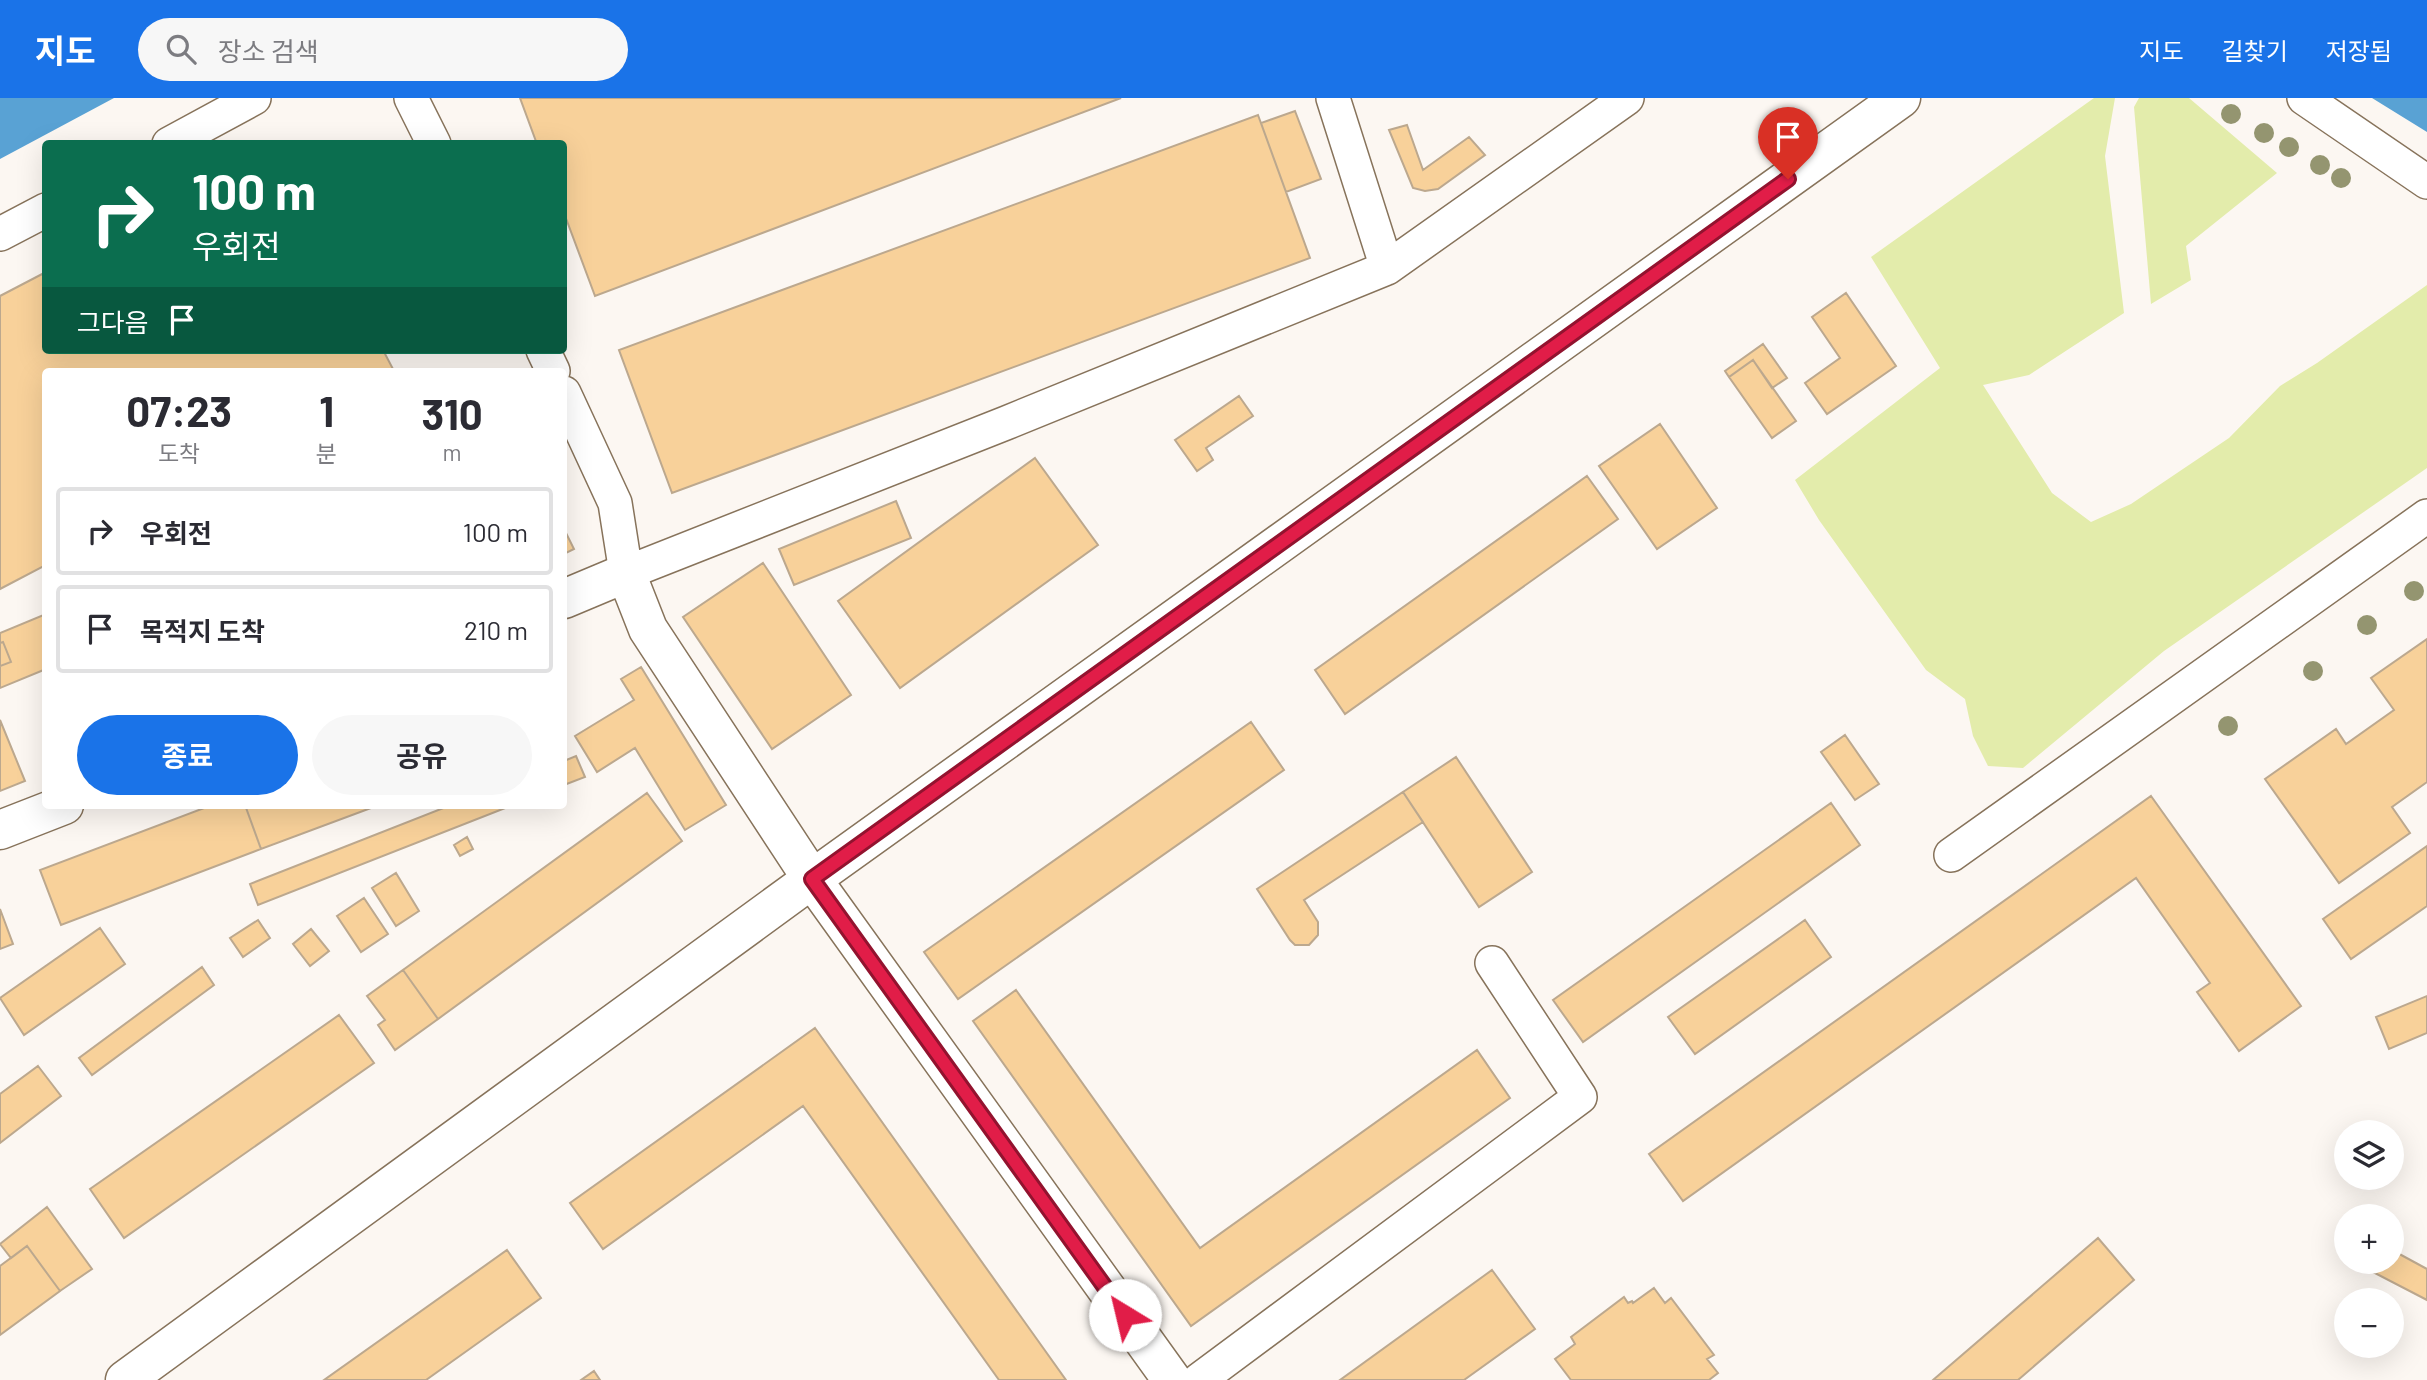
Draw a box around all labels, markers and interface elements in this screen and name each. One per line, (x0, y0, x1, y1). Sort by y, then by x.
search box (138, 18, 628, 81)
text: 지도 (35, 30, 96, 70)
icon: search (162, 30, 200, 68)
text: 장소 검색 (218, 35, 319, 66)
text: 지도 (2139, 36, 2184, 65)
text: 길찾기 (2222, 36, 2288, 65)
text: 저장됨 (2326, 36, 2392, 65)
pin (1758, 107, 1818, 179)
icon: arrive (1769, 118, 1807, 156)
text: 100 m (192, 161, 316, 220)
icon: right (77, 168, 168, 259)
text: 우회전 (192, 226, 280, 264)
icon: arrive (163, 301, 201, 339)
text: 그다음 (77, 306, 149, 337)
text: 07:23 (126, 385, 232, 435)
text: 1 (319, 385, 334, 435)
text: 310 (421, 388, 483, 438)
text: m (443, 438, 462, 466)
text: 도착 (158, 439, 200, 467)
text: 분 (316, 439, 337, 467)
icon: right (81, 512, 119, 550)
text: 100 m (463, 516, 528, 547)
text: 우회전 (140, 517, 212, 548)
icon: arrive (81, 610, 119, 648)
text: 210 m (464, 614, 528, 645)
text: 목적지 도착 (140, 615, 265, 646)
button: 종료 (77, 715, 298, 795)
button: 공유 (312, 715, 532, 795)
map controls (2334, 1120, 2404, 1358)
button: layers (2334, 1120, 2404, 1190)
button: + (2334, 1204, 2404, 1274)
position arrow (1088, 1278, 1162, 1352)
button: − (2334, 1288, 2404, 1358)

